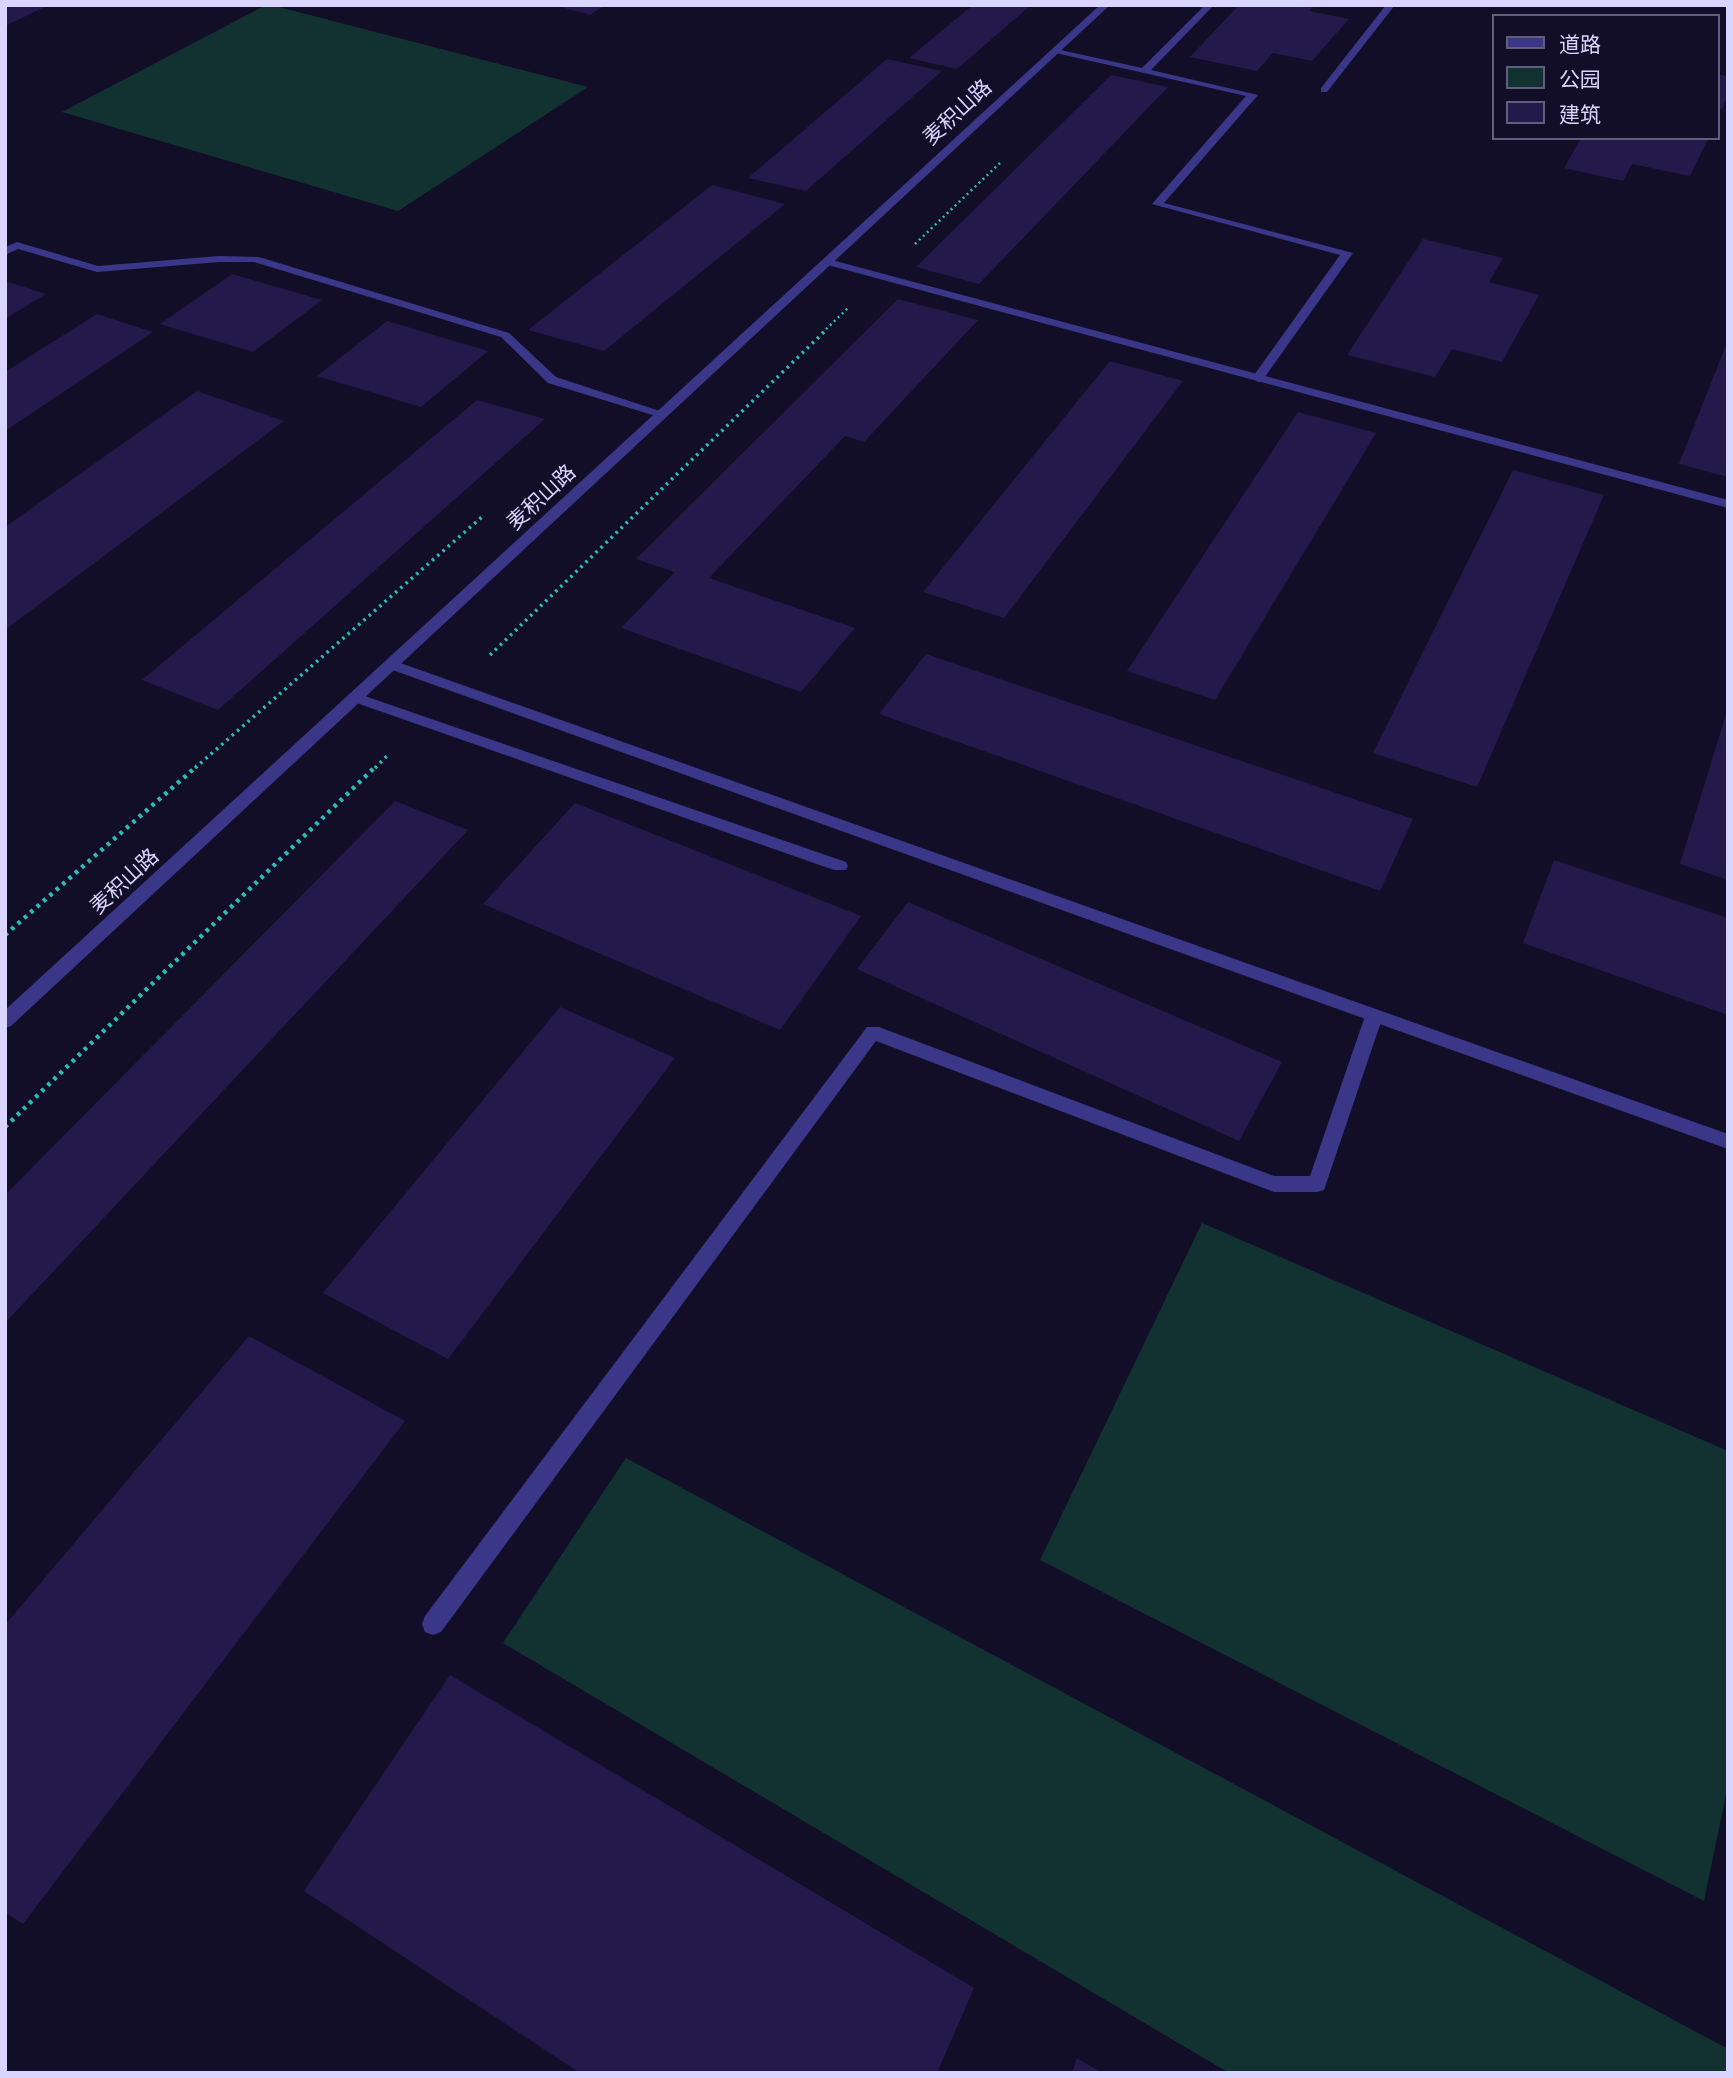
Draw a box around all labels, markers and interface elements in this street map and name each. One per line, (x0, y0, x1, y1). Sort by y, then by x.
legend (1492, 14, 1719, 140)
text: 道路 (1559, 30, 1601, 58)
text: 公园 (1559, 65, 1601, 93)
street label: 麦积山路 (919, 75, 997, 151)
text: 建筑 (1559, 100, 1601, 128)
street label: 麦积山路 (503, 460, 581, 536)
street label: 麦积山路 (86, 844, 164, 920)

